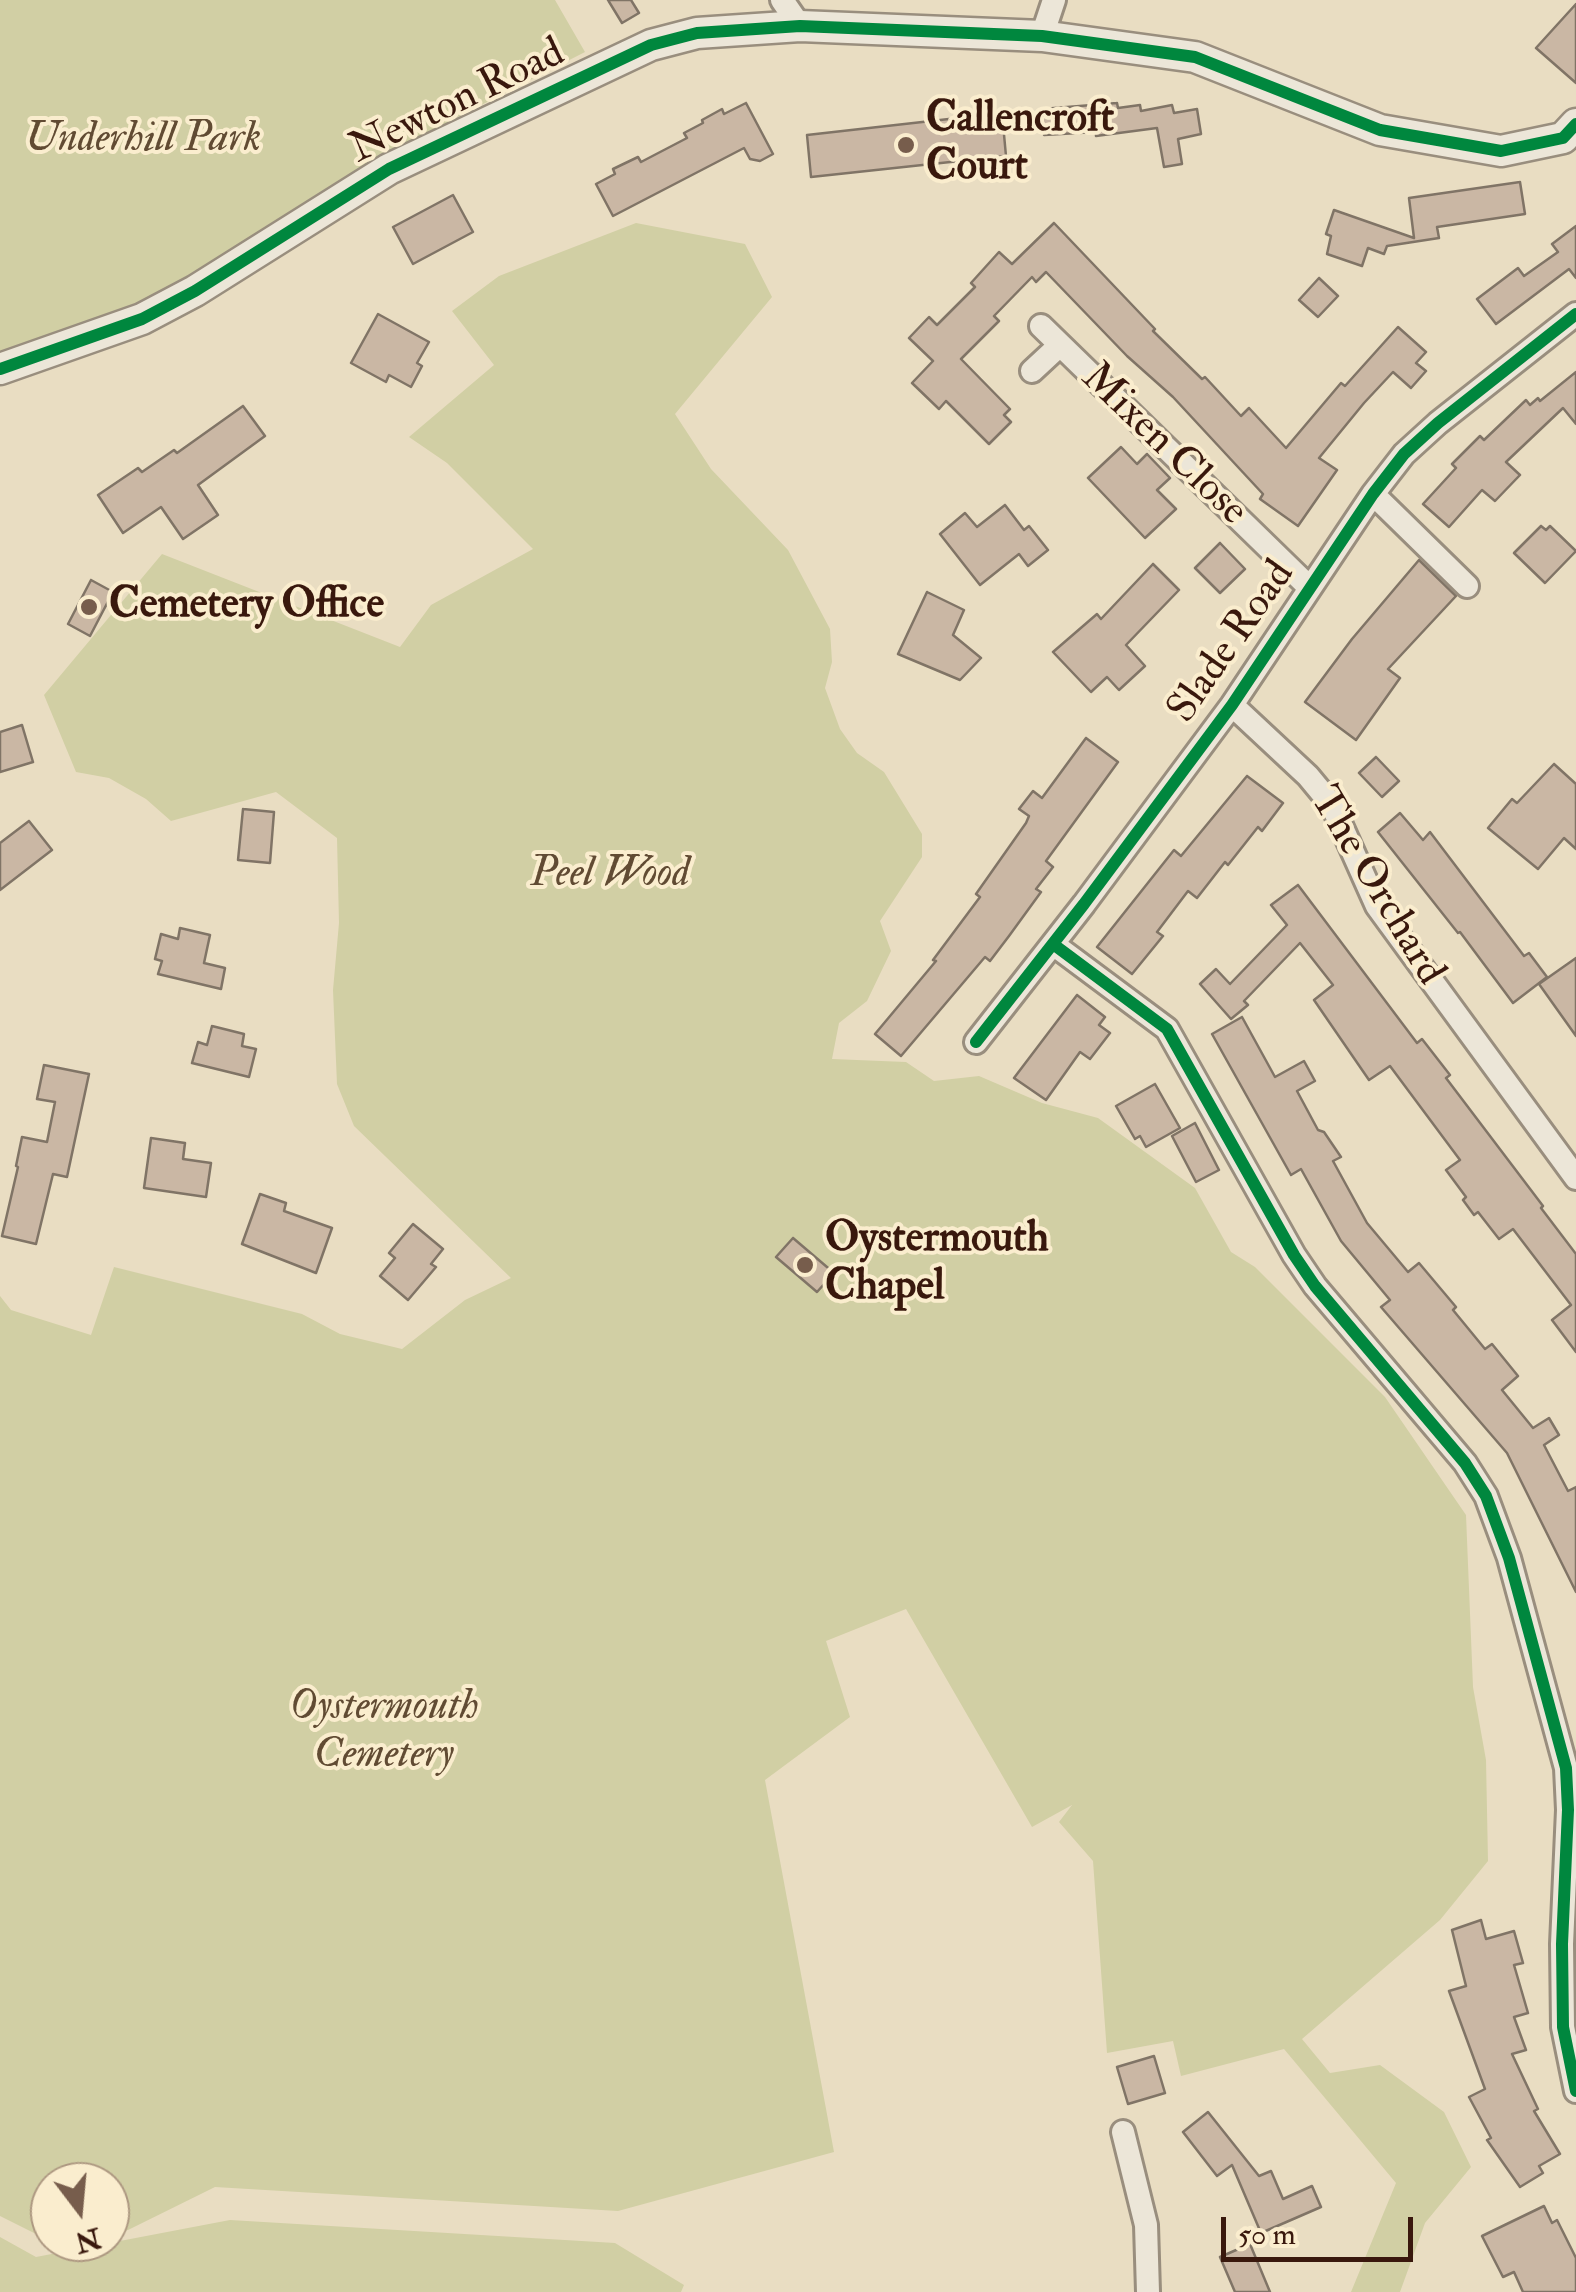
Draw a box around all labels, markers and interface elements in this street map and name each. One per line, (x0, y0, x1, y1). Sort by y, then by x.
street label: Newton Road (343, 29, 573, 177)
place label: Callencroft Court (926, 96, 1114, 194)
park label: Underhill Park (25, 116, 261, 166)
marker: Callencroft Court (895, 134, 917, 156)
street label: Mixen Close (1069, 354, 1257, 538)
street label: Slade Road (1159, 552, 1307, 734)
place label: Cemetery Office (109, 582, 384, 632)
marker: Cemetery Office (78, 596, 100, 618)
street label: The Orchard (1296, 779, 1454, 995)
park label: Peel Wood (530, 851, 690, 901)
place label: Oystermouth Chapel (825, 1216, 1049, 1314)
marker: Oystermouth Chapel (794, 1254, 816, 1276)
park label: Oystermouth Cemetery (289, 1684, 479, 1782)
north arrow (30, 2162, 130, 2262)
scale bar (1226, 2197, 1418, 2259)
text: 50 m (1238, 2216, 1296, 2253)
text: N (71, 2219, 105, 2260)

